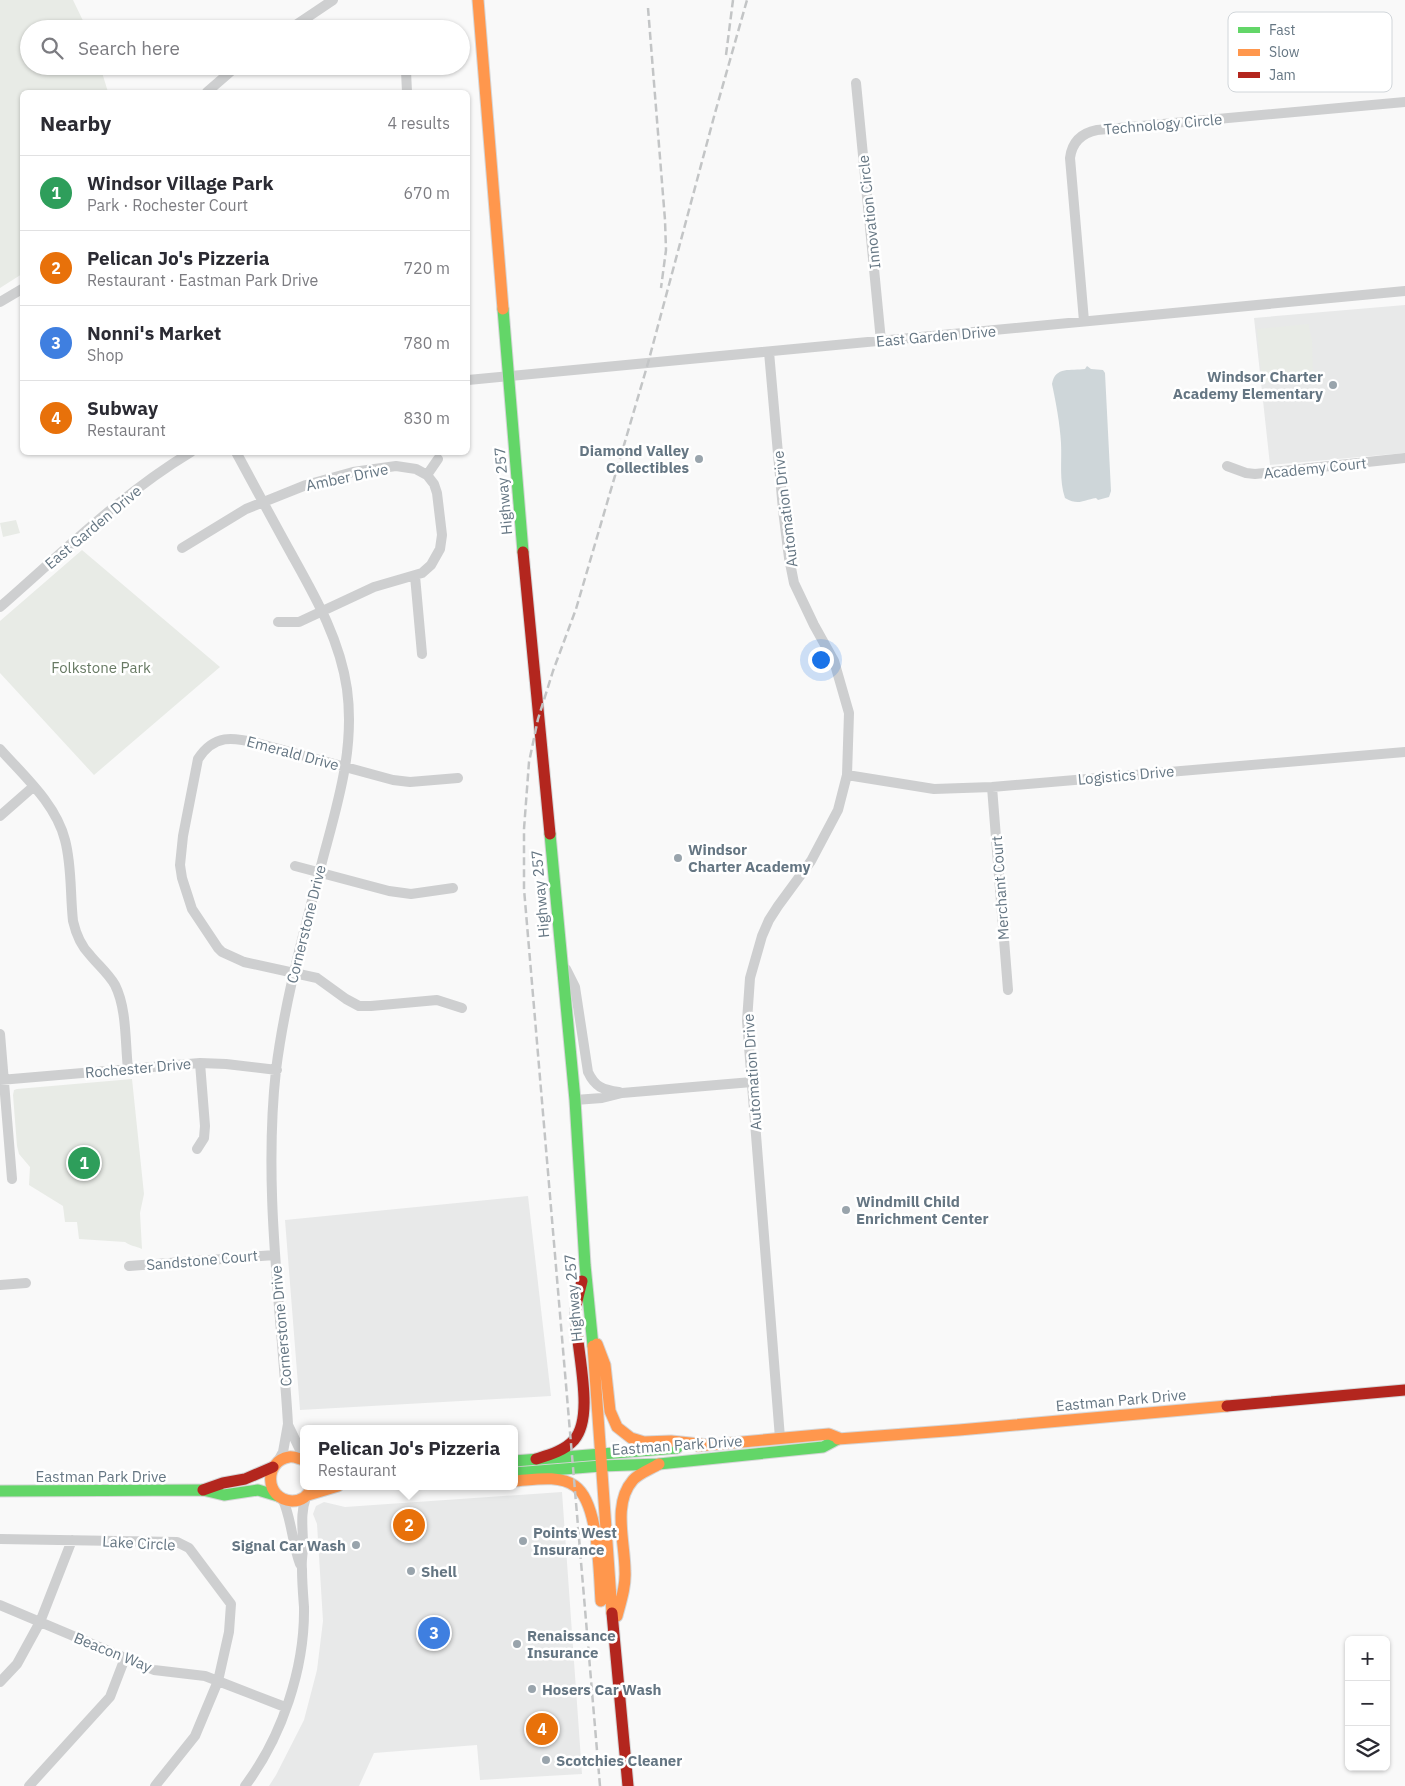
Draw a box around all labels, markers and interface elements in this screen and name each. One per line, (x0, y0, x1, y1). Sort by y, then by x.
legend (1228, 12, 1392, 92)
search box (20, 20, 470, 75)
text: Fast (1269, 21, 1295, 39)
icon: search (38, 34, 66, 62)
text: Search here (78, 36, 180, 60)
text: Slow (1269, 43, 1300, 61)
text: Jam (1269, 66, 1296, 84)
text: Nearby (40, 109, 111, 137)
street label: Technology Circle (1103, 109, 1223, 139)
text: 4 results (387, 113, 450, 133)
street label: Innovation Circle (854, 154, 884, 270)
text: Windsor Village Park (87, 171, 273, 195)
text: 1 (51, 183, 61, 203)
text: 670 m (403, 183, 450, 203)
text: Park · Rochester Court (87, 195, 248, 215)
text: Pelican Jo's Pizzeria (87, 246, 269, 270)
text: 2 (51, 258, 61, 278)
text: 720 m (403, 258, 450, 278)
text: Restaurant · Eastman Park Drive (87, 270, 318, 290)
text: Nonni's Market (87, 321, 221, 345)
street label: East Garden Drive (875, 321, 997, 351)
text: 3 (51, 333, 61, 353)
text: 780 m (403, 333, 450, 353)
text: Shop (87, 345, 124, 365)
place label: Windsor Charter Academy Elementary (1173, 367, 1323, 403)
marker: Windsor Charter Academy Elementary (1327, 379, 1339, 391)
text: Subway (87, 396, 158, 420)
text: 4 (51, 408, 61, 428)
text: 830 m (403, 408, 450, 428)
text: Restaurant (87, 420, 166, 440)
place label: Diamond Valley Collectibles (579, 441, 689, 477)
street label: Highway 257 (490, 446, 516, 536)
street label: Automation Drive (768, 450, 802, 568)
marker: Diamond Valley Collectibles (693, 453, 705, 465)
street label: Academy Court (1263, 453, 1367, 483)
street label: Amber Drive (304, 459, 390, 495)
street label: East Garden Drive (41, 481, 145, 573)
your location (808, 647, 834, 673)
park label: Folkstone Park (51, 658, 151, 677)
street label: Emerald Drive (245, 732, 341, 774)
street label: Logistics Drive (1077, 761, 1175, 789)
street label: Merchant Court (987, 835, 1013, 941)
place label: Windsor Charter Academy (688, 840, 811, 876)
street label: Highway 257 (527, 849, 553, 939)
marker: Windsor Charter Academy (672, 852, 684, 864)
street label: Cornerstone Drive (282, 863, 330, 985)
street label: Automation Drive (738, 1013, 766, 1131)
street label: Rochester Drive (84, 1054, 192, 1082)
pin: 1 (68, 1144, 100, 1182)
place label: Windmill Child Enrichment Center (856, 1192, 988, 1228)
marker: Windmill Child Enrichment Center (840, 1204, 852, 1216)
street label: Sandstone Court (145, 1246, 259, 1274)
street label: Highway 257 (560, 1253, 586, 1343)
street label: Cornerstone Drive (266, 1265, 296, 1387)
street label: Eastman Park Drive (1055, 1385, 1187, 1415)
popup (300, 1425, 518, 1490)
street label: Eastman Park Drive (611, 1431, 743, 1459)
text: Pelican Jo's Pizzeria (318, 1436, 500, 1460)
text: Restaurant (318, 1460, 397, 1480)
street label: Eastman Park Drive (35, 1467, 167, 1486)
pin: 2 (393, 1506, 425, 1544)
place label: Points West Insurance (533, 1523, 617, 1559)
street label: Lake Circle (102, 1532, 176, 1554)
marker: Points West Insurance (517, 1535, 529, 1547)
place label: Signal Car Wash (231, 1536, 346, 1555)
marker: Signal Car Wash (350, 1539, 362, 1551)
place label: Shell (421, 1562, 457, 1581)
marker: Shell (405, 1565, 417, 1577)
pin: 3 (418, 1614, 450, 1652)
place label: Renaissance Insurance (527, 1626, 616, 1662)
street label: Beacon Way (71, 1628, 155, 1676)
map controls (1345, 1636, 1390, 1771)
button: + (1345, 1636, 1390, 1681)
marker: Renaissance Insurance (511, 1638, 523, 1650)
place label: Hosers Car Wash (542, 1680, 662, 1699)
button: − (1345, 1681, 1390, 1726)
marker: Hosers Car Wash (526, 1683, 538, 1695)
pin: 4 (526, 1710, 558, 1748)
button: layers (1345, 1726, 1390, 1771)
place label: Scotchies Cleaner (556, 1751, 682, 1770)
marker: Scotchies Cleaner (540, 1754, 552, 1766)

